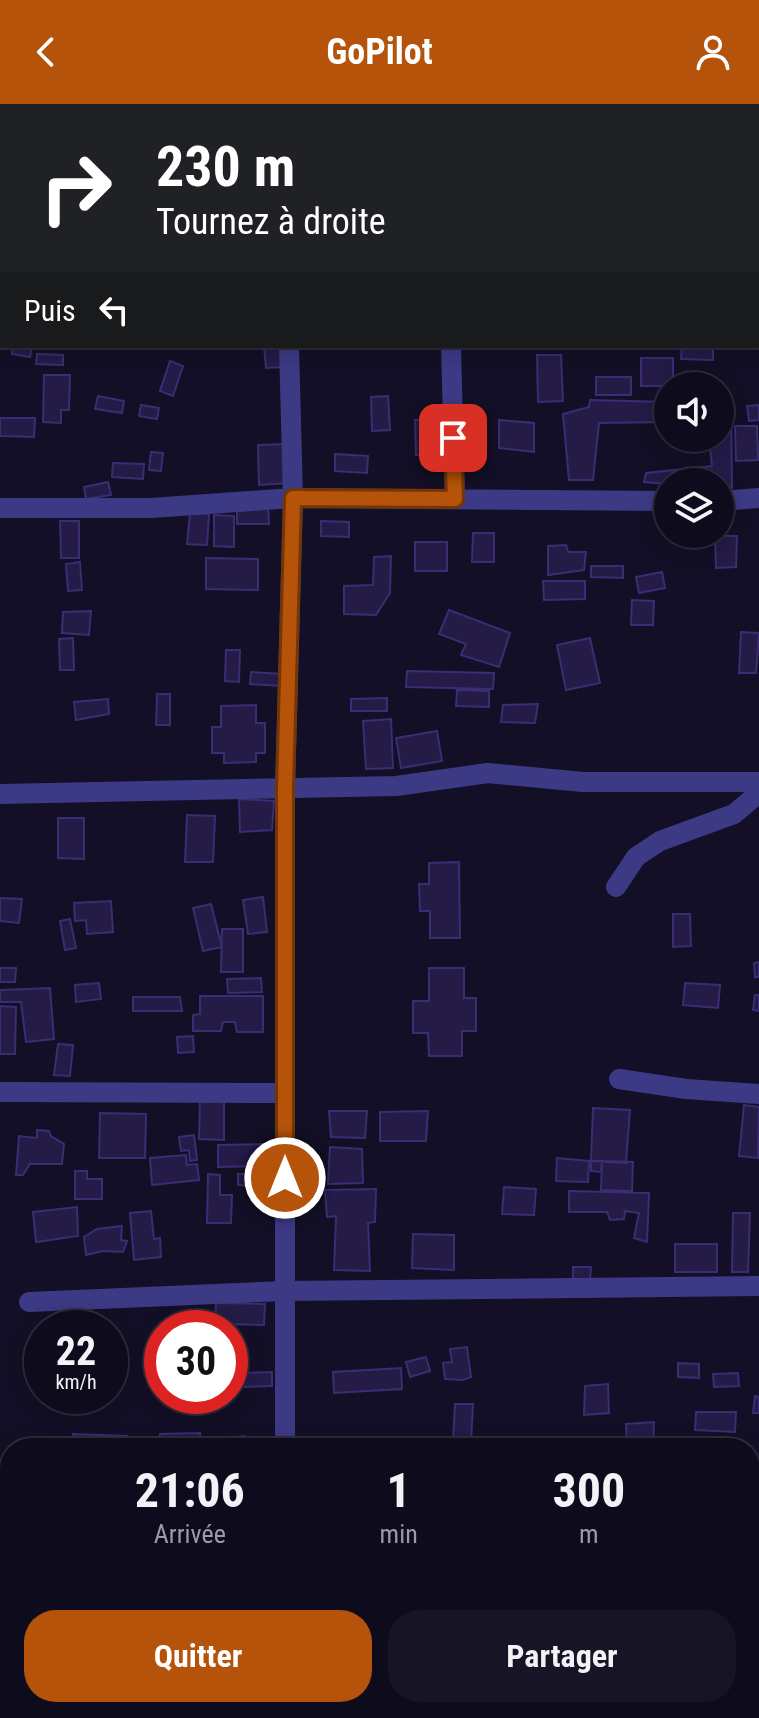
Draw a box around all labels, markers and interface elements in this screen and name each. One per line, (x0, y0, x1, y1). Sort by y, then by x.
icon: back (24, 30, 68, 74)
icon: person (691, 30, 735, 74)
text: GoPilot (326, 31, 433, 73)
text: 230 m (156, 134, 295, 200)
icon: right (24, 136, 128, 240)
text: Tournez à droite (156, 201, 386, 243)
icon: left (92, 288, 136, 332)
text: Puis (24, 293, 76, 328)
map controls (654, 372, 734, 548)
button: sound (654, 372, 734, 452)
pin (419, 404, 487, 472)
icon: arrive (431, 416, 475, 460)
button: layers (654, 468, 734, 548)
position arrow (243, 1136, 327, 1220)
speed limit sign: 30 (144, 1310, 248, 1414)
text: 22 (56, 1328, 96, 1375)
text: km/h (55, 1370, 97, 1394)
text: 21:06 (135, 1462, 245, 1519)
text: 1 (387, 1462, 411, 1519)
text: 300 (552, 1462, 625, 1519)
text: Arrivée (154, 1519, 226, 1549)
text: min (380, 1519, 418, 1549)
text: m (579, 1519, 599, 1549)
button: Quitter (24, 1610, 372, 1702)
button: Partager (388, 1610, 736, 1702)

